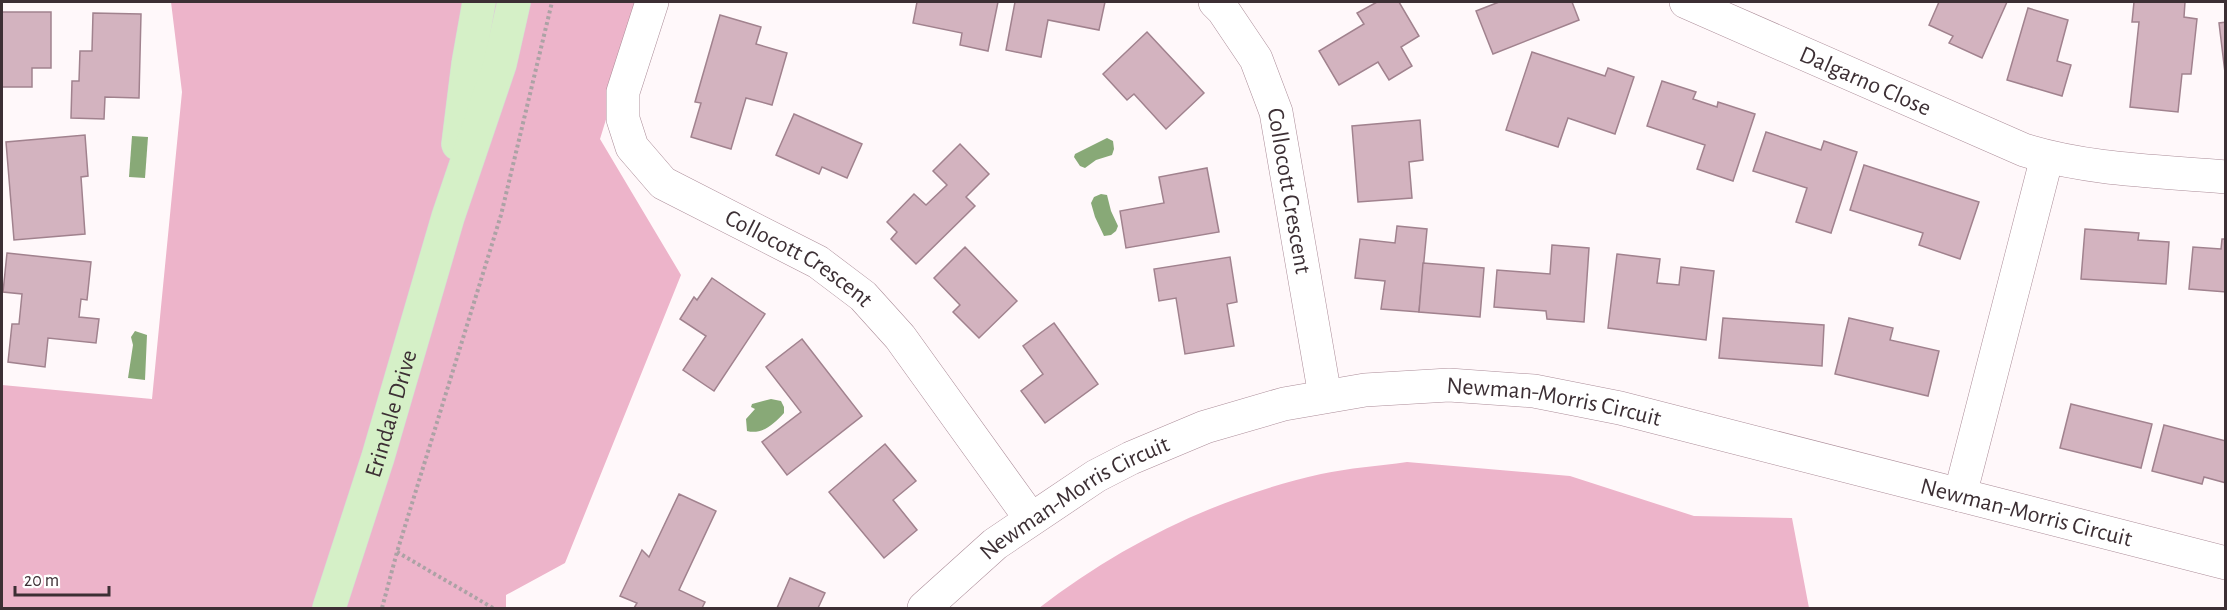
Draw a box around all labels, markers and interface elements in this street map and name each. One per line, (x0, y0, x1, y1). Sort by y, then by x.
street label: Dalgarno Close (1796, 42, 1934, 121)
street label: Collocott Crescent (1263, 106, 1315, 276)
street label: Collocott Crescent (721, 206, 877, 312)
street label: Erindale Drive (361, 347, 422, 481)
street label: Newman-Morris Circuit (1446, 374, 1664, 431)
street label: Newman-Morris Circuit (975, 432, 1173, 565)
street label: Newman-Morris Circuit (1918, 474, 2135, 552)
scale bar (15, 559, 110, 597)
text: 20 m (24, 572, 59, 590)

